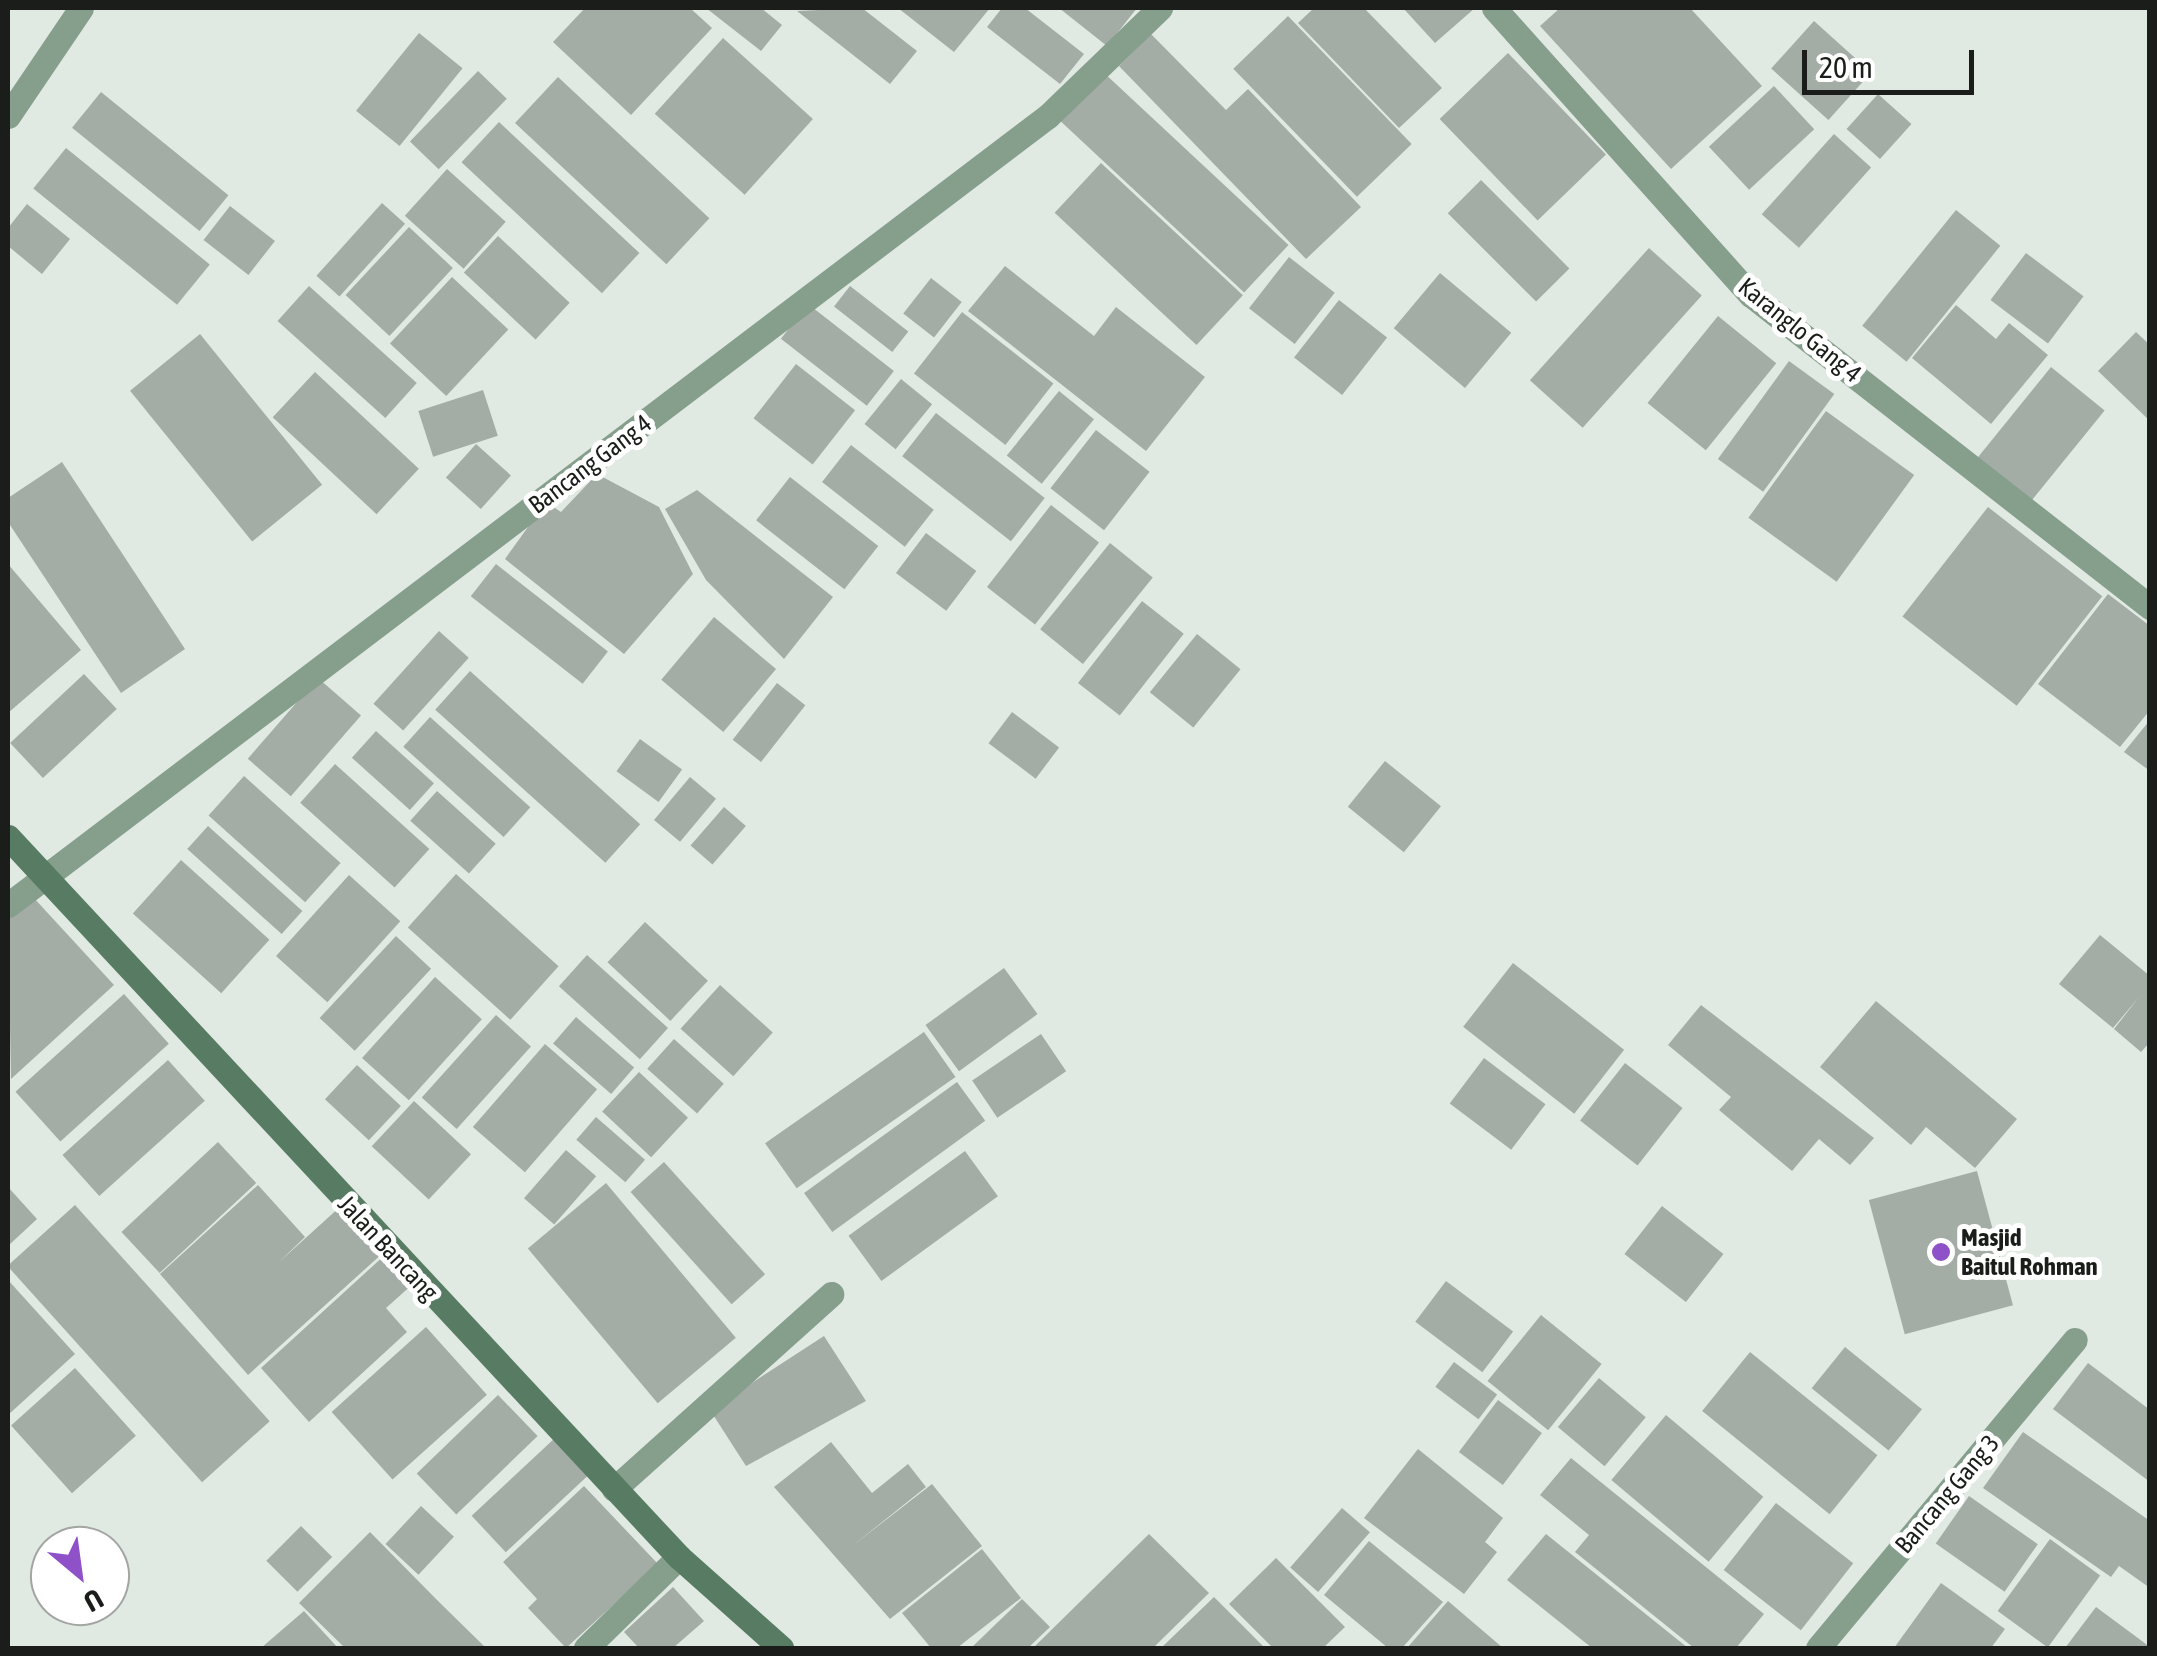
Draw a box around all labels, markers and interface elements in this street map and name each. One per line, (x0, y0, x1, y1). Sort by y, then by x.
scale bar (1807, 30, 1980, 92)
text: 20 m (1819, 50, 1873, 84)
street label: Karanglo Gang 4 (1733, 271, 1867, 389)
street label: Bancang Gang 4 (523, 408, 657, 520)
street label: Jalan Bancang (332, 1189, 444, 1307)
place label: Masjid Baitul Rohman (1961, 1223, 2098, 1282)
marker: Masjid Baitul Rohman (1930, 1241, 1952, 1263)
street label: Bancang Gang 3 (1889, 1429, 2005, 1559)
north arrow (30, 1526, 130, 1626)
text: U (79, 1582, 109, 1618)

